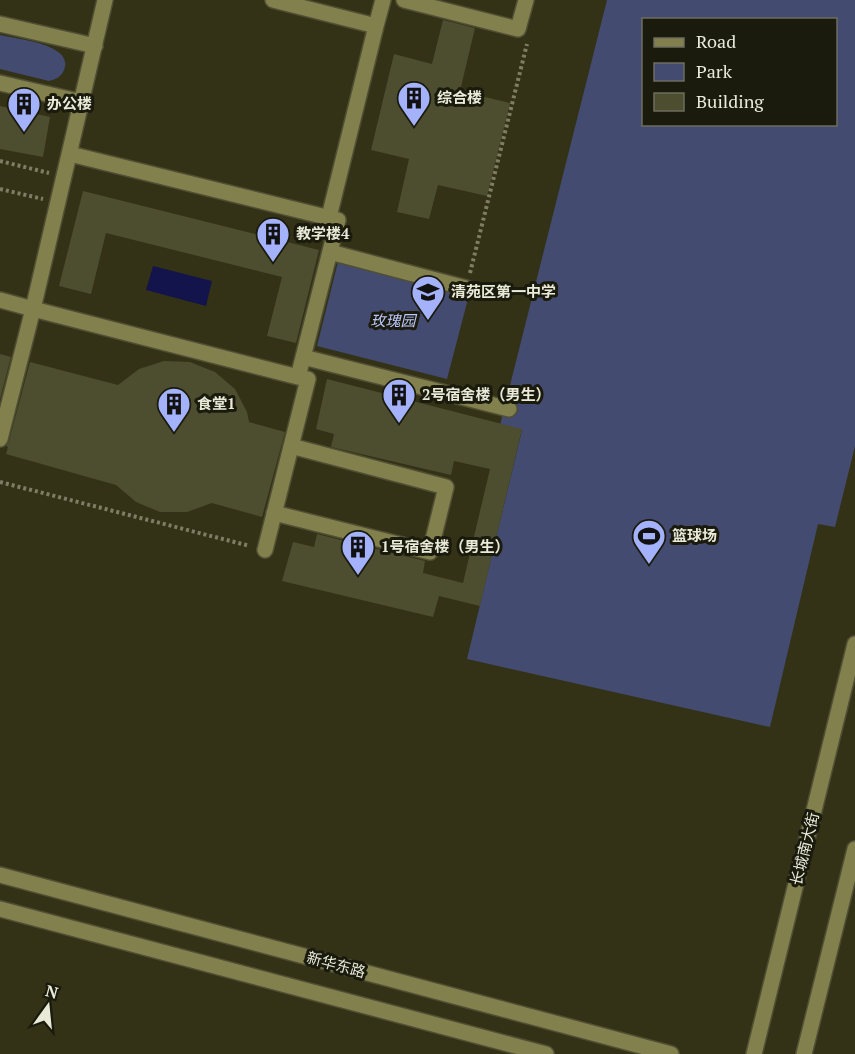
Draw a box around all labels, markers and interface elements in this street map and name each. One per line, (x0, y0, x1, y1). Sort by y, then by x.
legend (642, 18, 837, 126)
text: Road (696, 29, 736, 53)
text: Park (696, 59, 733, 83)
building icon: 综合楼 (396, 80, 432, 127)
building icon: 办公楼 (6, 86, 42, 133)
place label: 综合楼 (437, 87, 482, 107)
text: Building (696, 89, 764, 113)
place label: 办公楼 (47, 93, 92, 113)
building icon: 教学楼4 (255, 216, 291, 263)
place label: 教学楼4 (296, 223, 350, 243)
school or university icon: 清苑区第一中学 (410, 274, 446, 321)
place label: 清苑区第一中学 (451, 281, 556, 301)
park label: 玫瑰园 (370, 310, 417, 330)
building icon: 2号宿舍楼（男生） (381, 377, 417, 424)
place label: 2号宿舍楼（男生） (422, 384, 550, 404)
building icon: 食堂1 (156, 386, 192, 433)
place label: 食堂1 (197, 393, 235, 413)
sports icon: 篮球场 (631, 518, 667, 565)
place label: 篮球场 (672, 525, 717, 545)
building icon: 1号宿舍楼（男生） (340, 529, 376, 576)
place label: 1号宿舍楼（男生） (381, 536, 509, 556)
street label: 长城南大街 (785, 810, 823, 888)
street label: 新华东路 (305, 947, 368, 981)
north arrow (18, 976, 78, 1036)
text: N (43, 979, 61, 1004)

